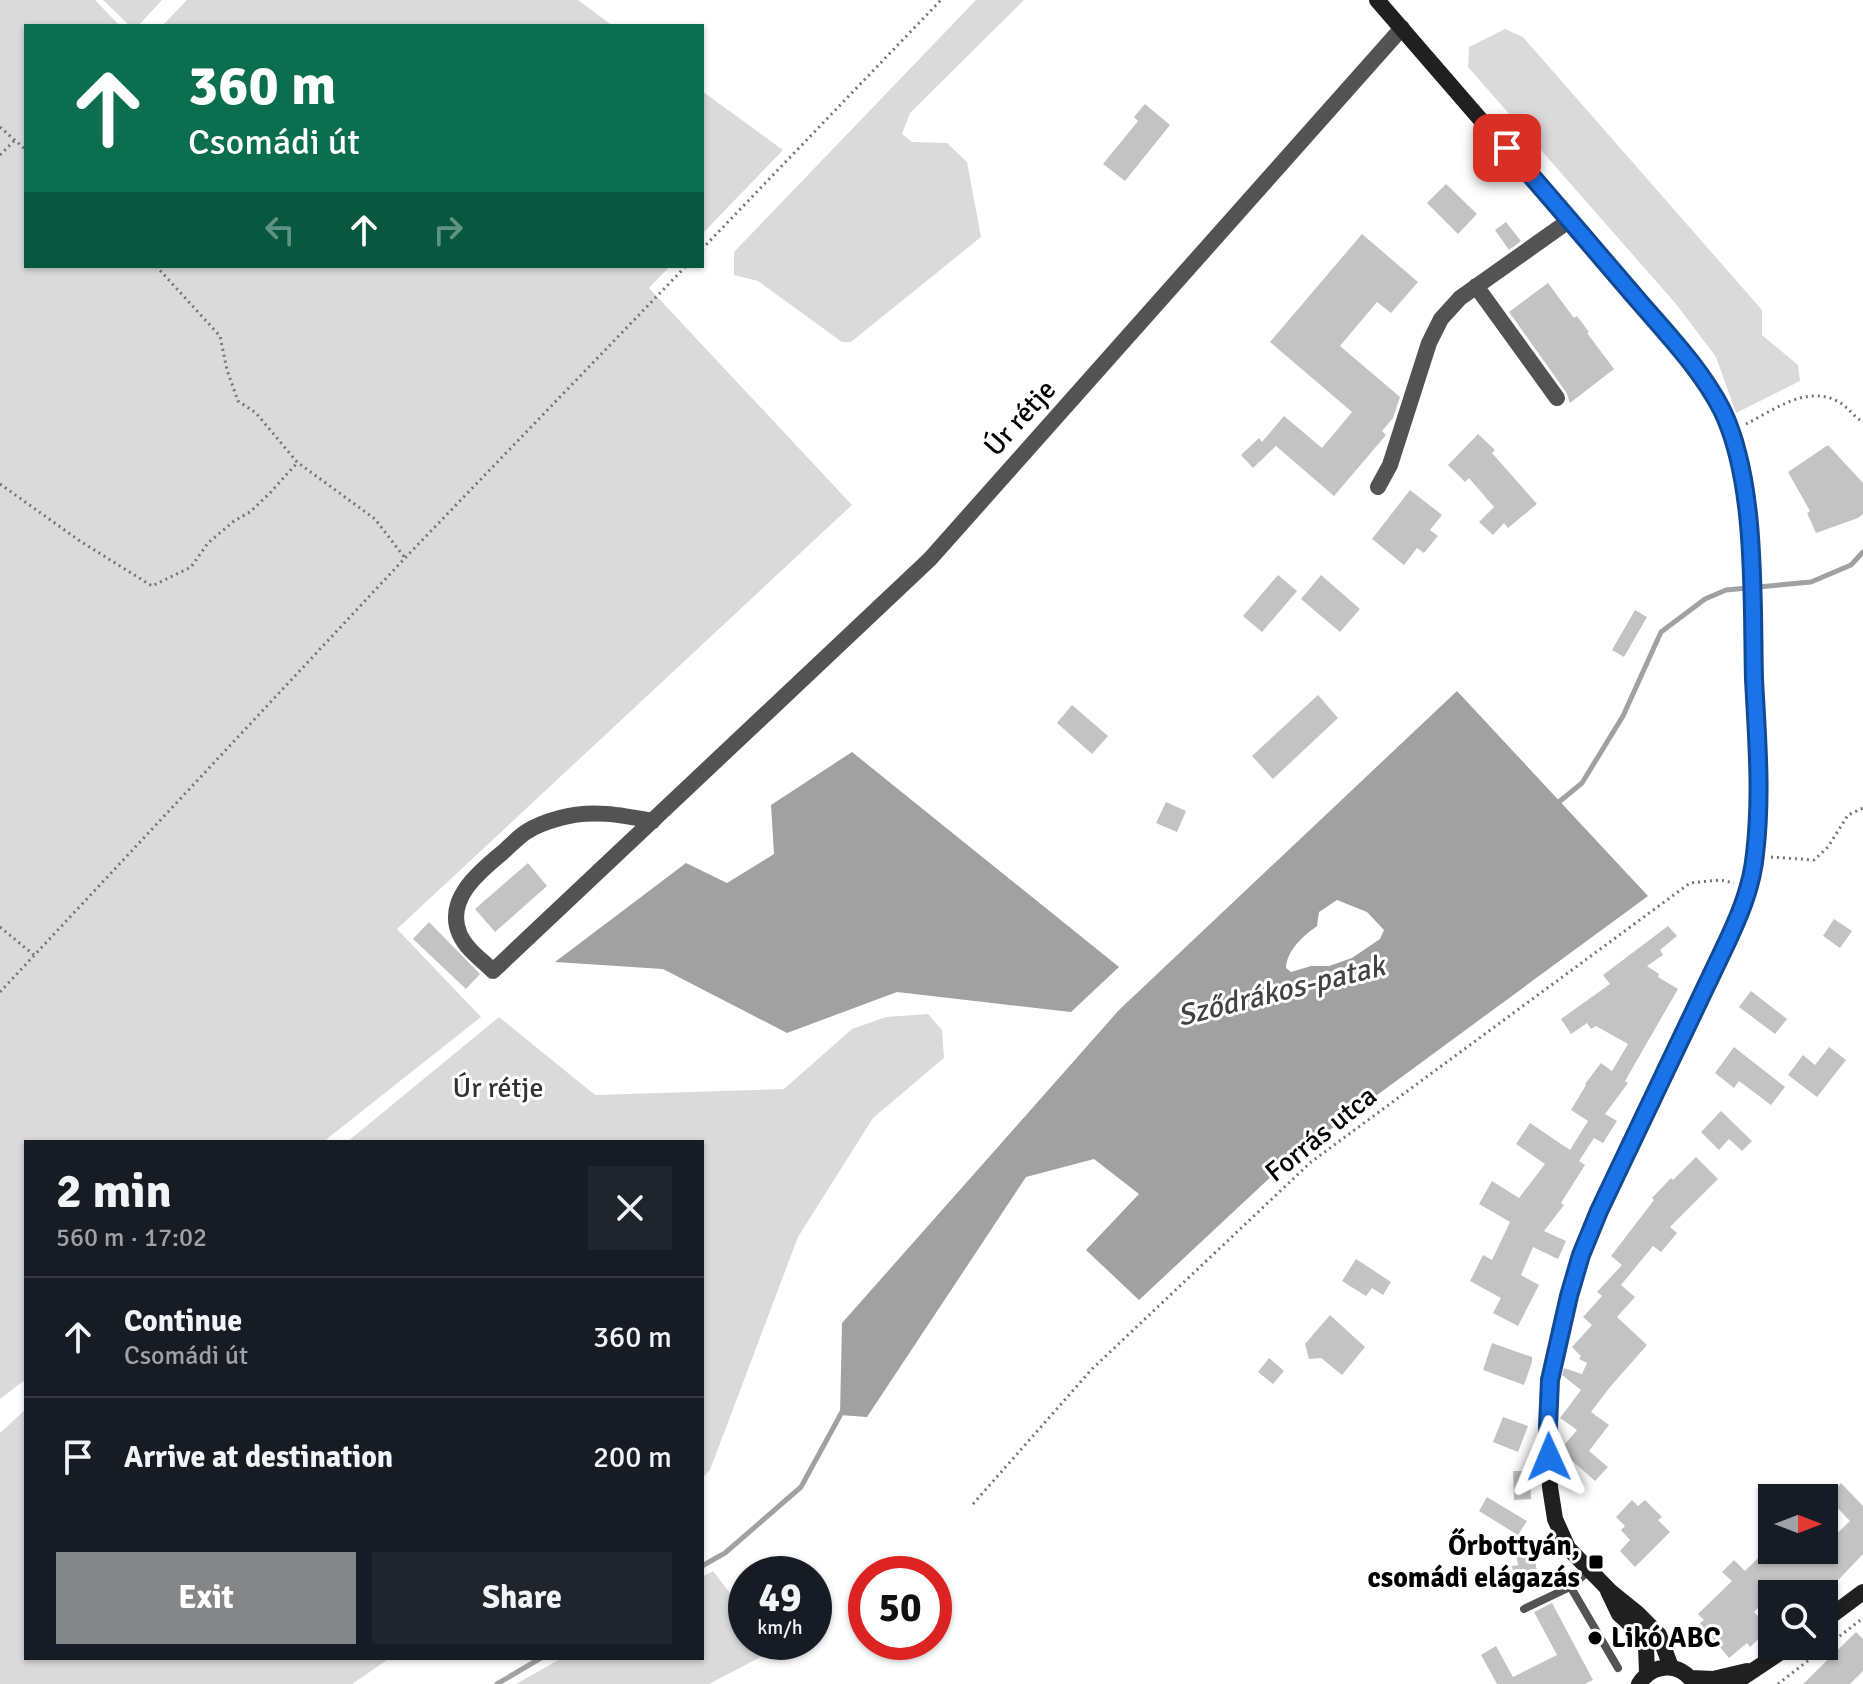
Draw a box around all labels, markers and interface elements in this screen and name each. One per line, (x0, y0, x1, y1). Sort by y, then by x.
text: 360 m (188, 51, 336, 120)
icon: ahead (56, 56, 160, 160)
pin (1473, 114, 1541, 182)
text: Csomádi út (188, 120, 360, 165)
icon: arrive (1485, 126, 1529, 170)
icon: left (258, 208, 302, 252)
icon: ahead (342, 208, 386, 252)
icon: right (426, 208, 470, 252)
street label: Úr rétje (977, 373, 1063, 463)
water label: Sződrákos-patak (1174, 947, 1391, 1035)
park label: Úr rétje (453, 1071, 543, 1105)
street label: Forrás utca (1258, 1079, 1384, 1189)
text: 2 min (56, 1162, 172, 1221)
button: close (588, 1166, 672, 1250)
text: 560 m · 17:02 (56, 1222, 207, 1254)
text: Continue (124, 1303, 242, 1340)
icon: ahead (56, 1315, 100, 1359)
text: 360 m (593, 1319, 672, 1356)
text: Csomádi út (124, 1340, 248, 1372)
position arrow (1507, 1415, 1591, 1499)
icon: arrive (56, 1435, 100, 1479)
text: Arrive at destination (124, 1439, 393, 1476)
text: 200 m (593, 1439, 672, 1476)
north arrow (1758, 1484, 1838, 1564)
map controls (1758, 1484, 1838, 1660)
place label: Őrbottyán, csomádi elágazás (1368, 1527, 1580, 1595)
button: Exit (56, 1552, 356, 1644)
button: Share (372, 1552, 672, 1644)
marker: Őrbottyán, csomádi elágazás (1587, 1553, 1605, 1571)
speed limit sign: 50 (848, 1556, 952, 1660)
text: 49 (758, 1573, 802, 1623)
button: search (1758, 1580, 1838, 1660)
text: km/h (757, 1615, 803, 1640)
place label: Likó ABC (1611, 1621, 1720, 1655)
marker: Likó ABC (1586, 1629, 1604, 1647)

